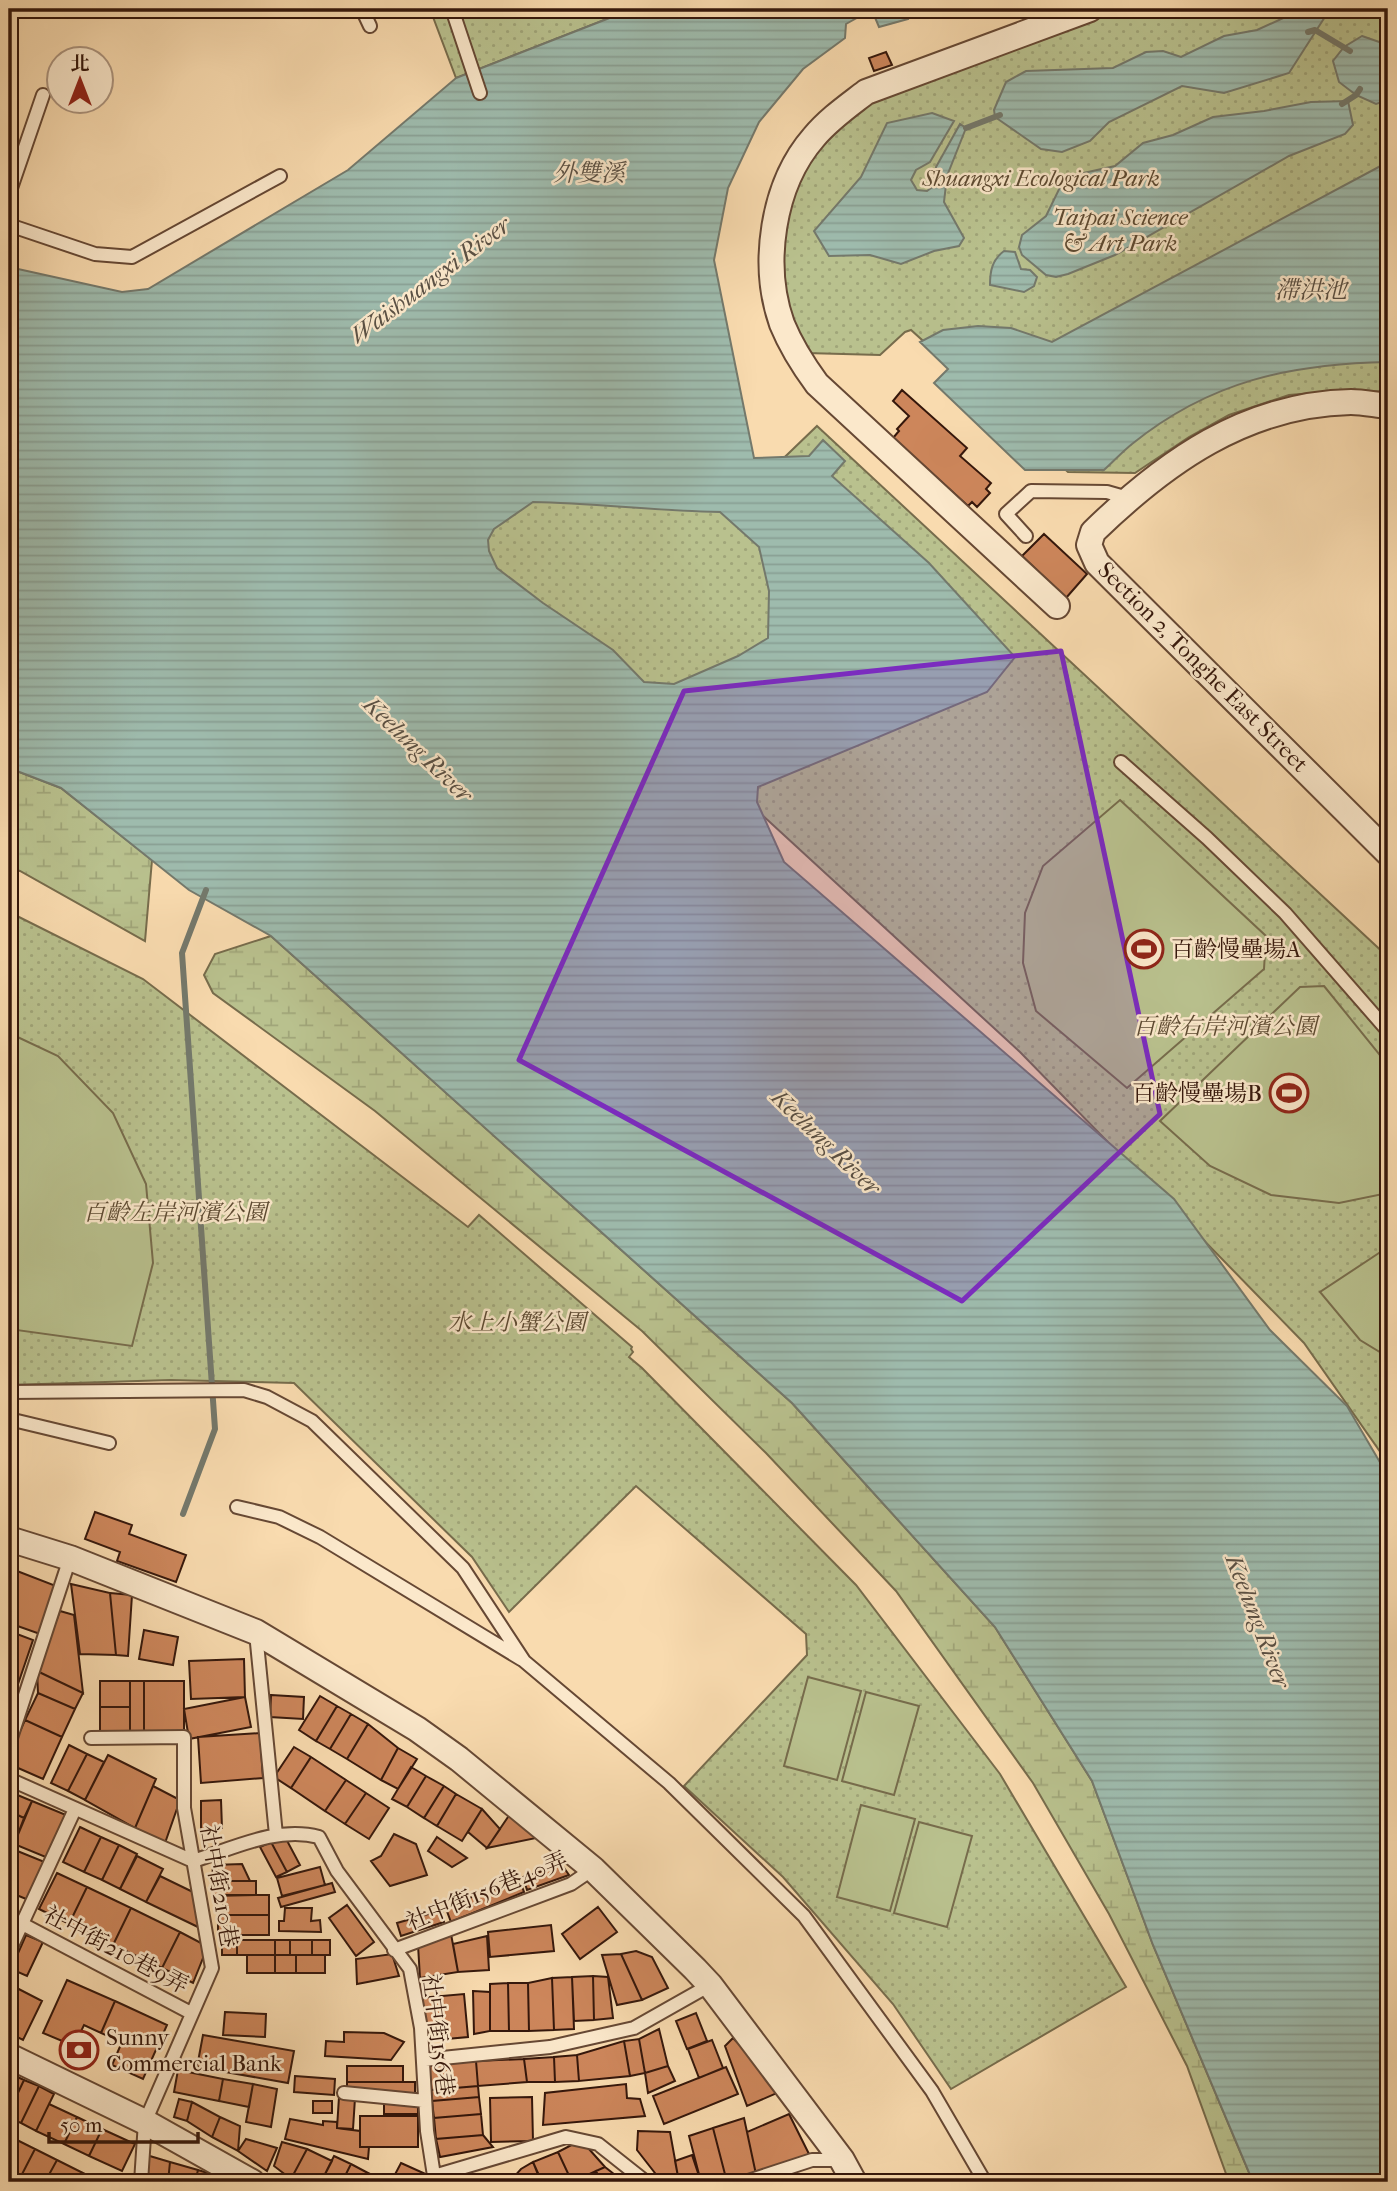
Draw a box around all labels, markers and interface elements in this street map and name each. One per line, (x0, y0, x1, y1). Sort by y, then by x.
north arrow (46, 46, 116, 116)
text: 北 (70, 53, 90, 75)
water label: 外雙溪 (553, 159, 628, 187)
park label: Shuangxi Ecological Park (921, 165, 1160, 192)
park label: Taipai Science & Art Park (1052, 204, 1188, 257)
water label: Waishuangxi River (345, 209, 517, 349)
water label: 滯洪池 (1275, 276, 1350, 304)
street label: Section 2, Tonghe East Street (1092, 556, 1314, 778)
water label: Keelung River (356, 689, 480, 809)
sports icon: 百齡慢壘場A (1123, 928, 1165, 970)
place label: 百齡慢壘場A (1171, 936, 1302, 963)
park label: 百齡右岸河濱公園 (1133, 1013, 1321, 1040)
sports icon: 百齡慢壘場B (1268, 1072, 1310, 1114)
place label: 百齡慢壘場B (1132, 1080, 1262, 1107)
water label: Keelung River (764, 1082, 888, 1202)
park label: 百齡左岸河濱公園 (83, 1199, 271, 1226)
park label: 水上小蟹公園 (448, 1309, 590, 1336)
water label: Keelung River (1219, 1549, 1297, 1694)
street label: 社中街210巷 (195, 1822, 243, 1950)
street label: 社中街156巷40弄 (402, 1846, 572, 1936)
street label: 社中街210巷9弄 (39, 1901, 193, 1999)
street label: 社中街156巷 (417, 1973, 459, 2097)
place label: Sunny Commercial Bank (106, 2024, 283, 2077)
bank icon: Sunny Commercial Bank (58, 2029, 100, 2071)
scale bar (49, 2100, 198, 2144)
text: 50 m (60, 2113, 103, 2137)

